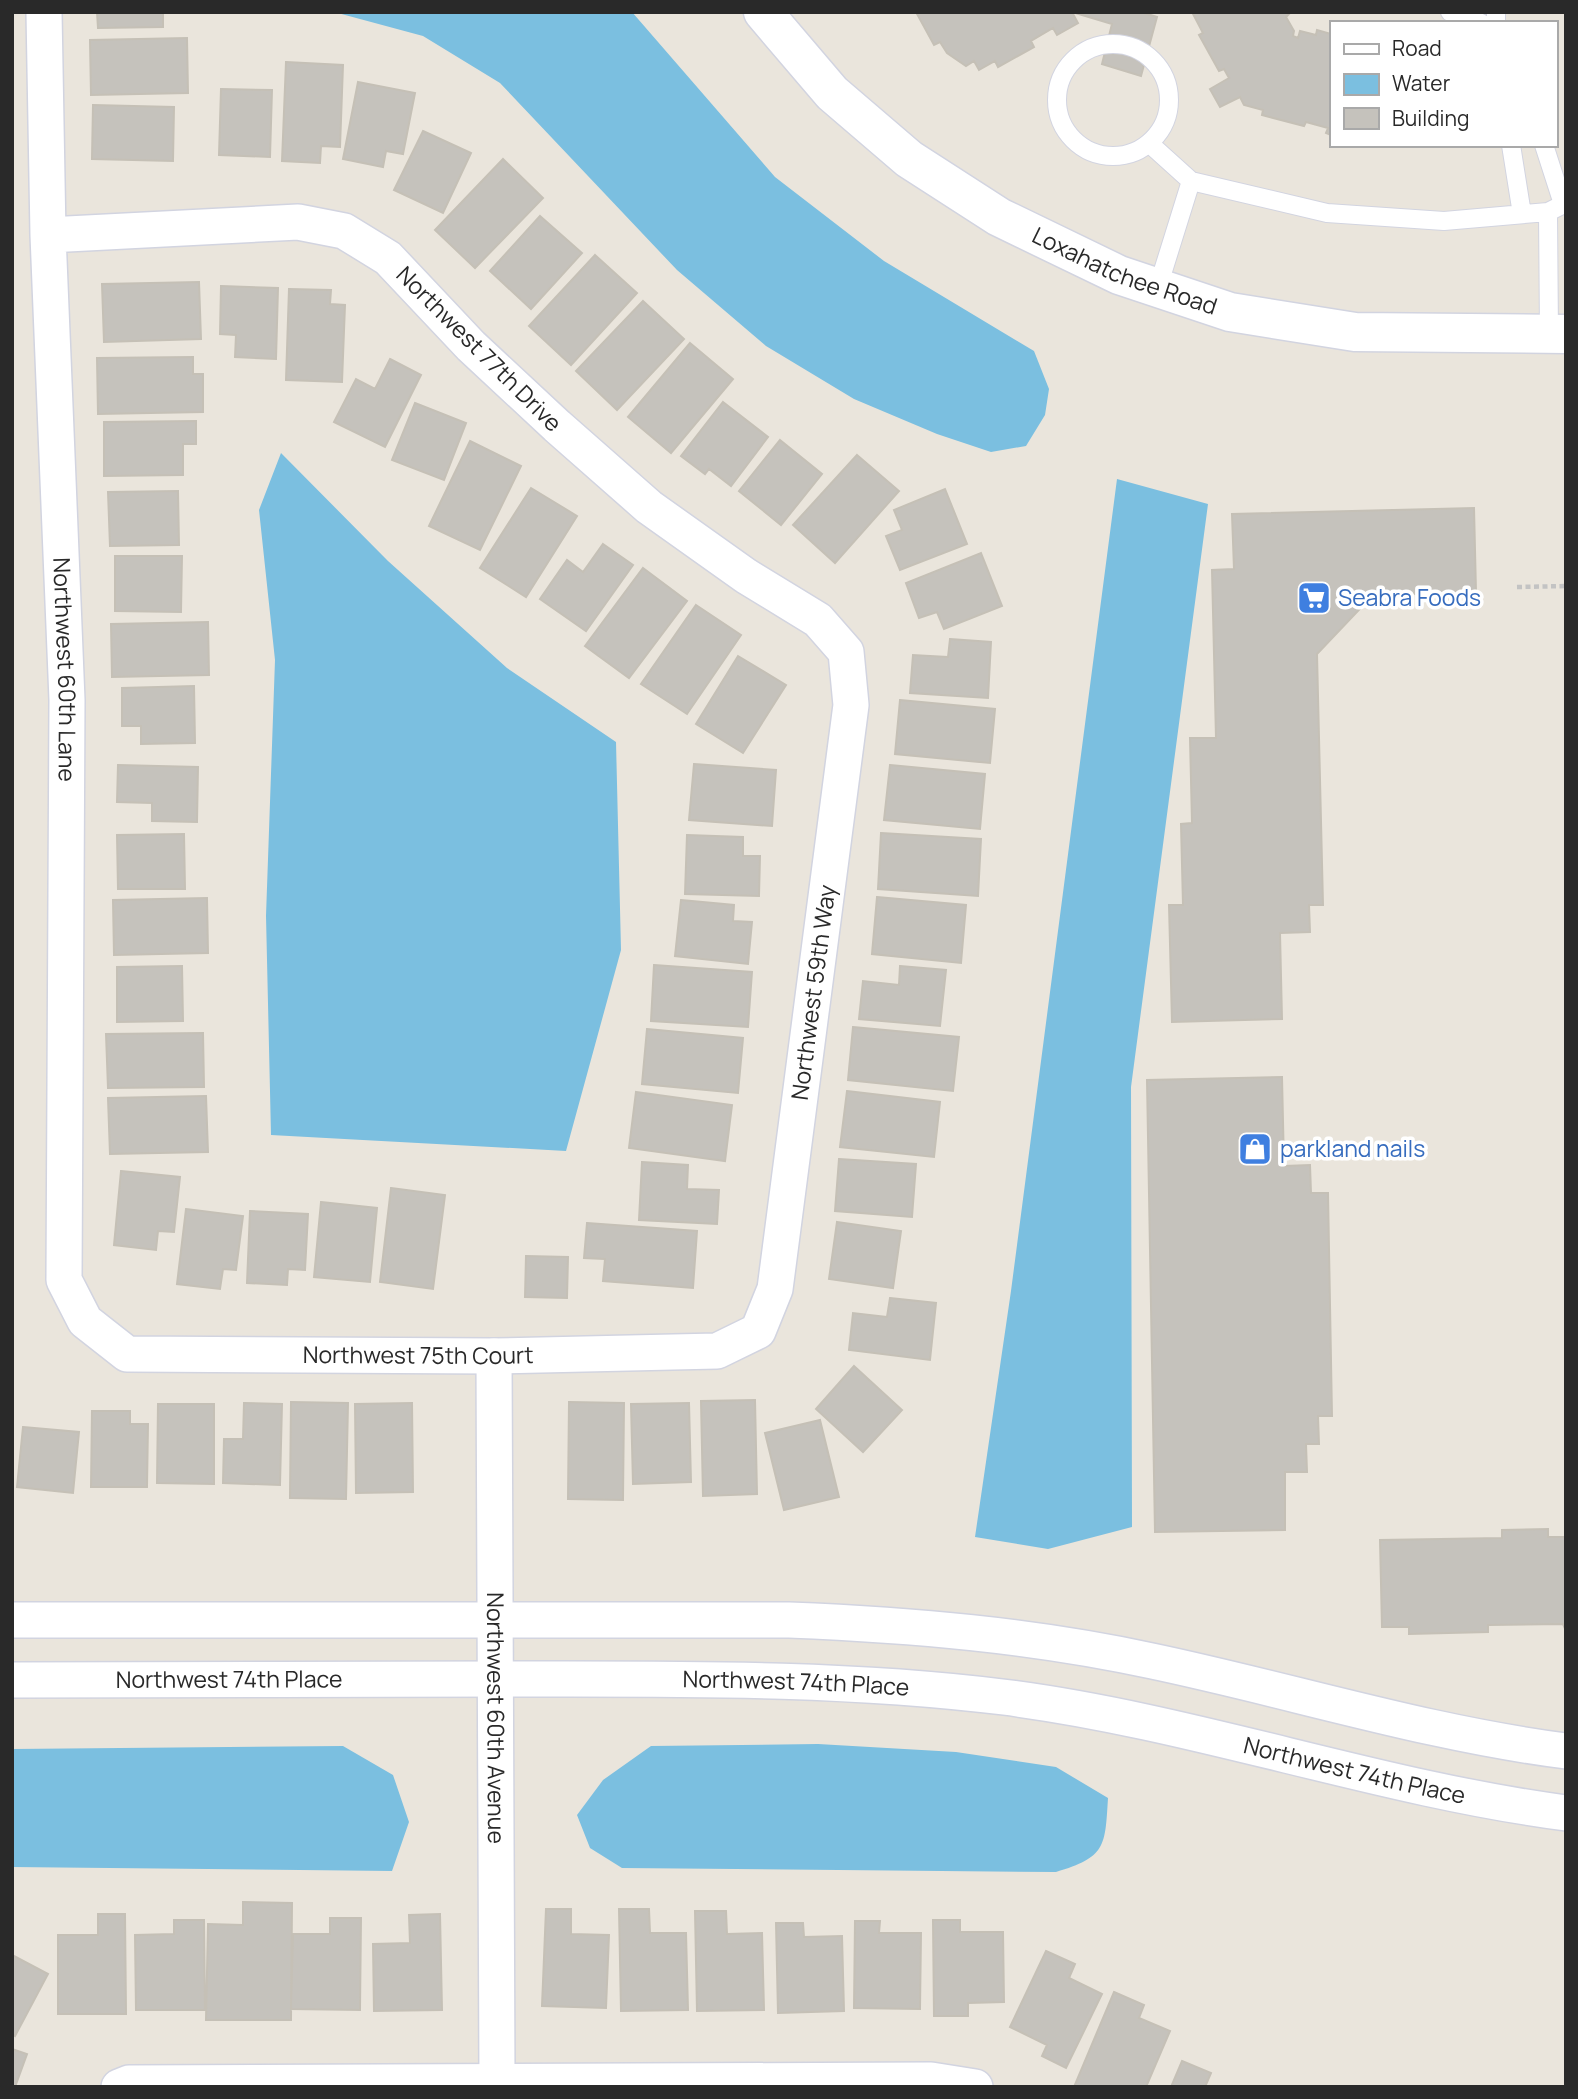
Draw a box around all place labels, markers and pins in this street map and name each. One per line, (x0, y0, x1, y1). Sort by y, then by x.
supermarket icon: Seabra Foods (1295, 579, 1333, 617)
place label: Seabra Foods (1338, 581, 1481, 613)
shop icon: parkland nails (1236, 1130, 1274, 1168)
place label: parkland nails (1280, 1132, 1425, 1164)

